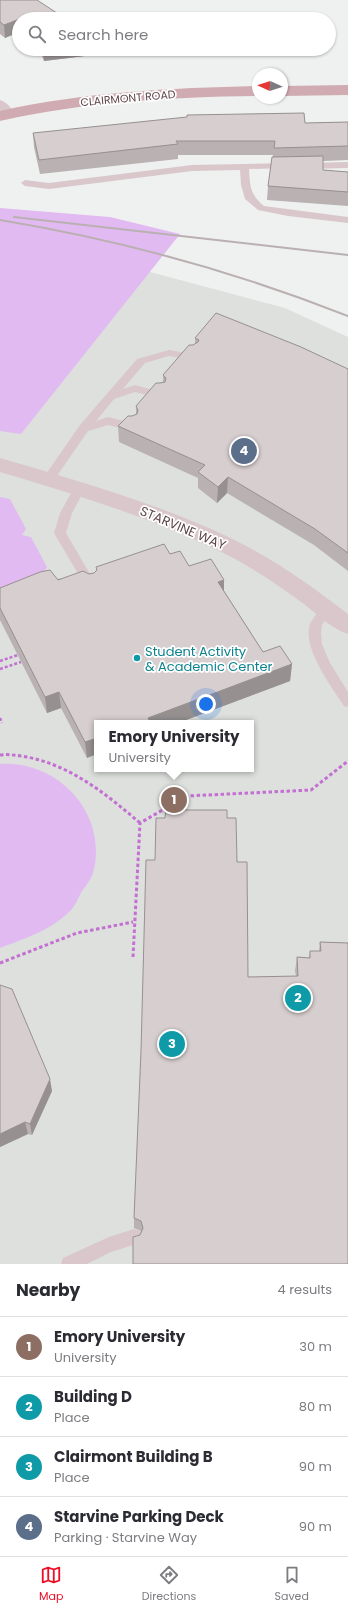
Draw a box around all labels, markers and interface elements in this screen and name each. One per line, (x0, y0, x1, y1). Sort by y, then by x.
search box (12, 12, 336, 56)
icon: search (26, 23, 48, 45)
text: Search here (58, 24, 148, 45)
north arrow (252, 68, 288, 104)
street label: CLAIRMONT ROAD (80, 86, 176, 110)
pin: 4 (231, 436, 257, 466)
street label: STARVINE WAY (137, 501, 229, 555)
place label: Student Activity & Academic Center (145, 642, 273, 676)
marker: Student Activity & Academic Center (132, 653, 142, 663)
your location (196, 694, 216, 714)
popup (94, 720, 254, 772)
text: Emory University (108, 726, 240, 747)
text: University (108, 748, 171, 767)
pin: 1 (161, 785, 187, 815)
pin: 2 (285, 983, 311, 1013)
pin: 3 (159, 1029, 185, 1059)
text: Nearby (16, 1278, 80, 1302)
text: 4 results (278, 1280, 332, 1299)
text: Emory University (54, 1326, 185, 1347)
text: 1 (27, 1337, 31, 1356)
text: 30 m (299, 1337, 332, 1356)
text: University (54, 1348, 117, 1367)
text: Building D (54, 1386, 132, 1407)
text: 2 (25, 1397, 33, 1416)
text: 80 m (299, 1397, 332, 1416)
text: Place (54, 1408, 89, 1427)
text: Clairmont Building B (54, 1446, 213, 1467)
text: 3 (25, 1457, 33, 1476)
text: 90 m (299, 1457, 332, 1476)
text: Place (54, 1468, 89, 1487)
text: Starvine Parking Deck (54, 1506, 224, 1527)
text: 4 (25, 1517, 33, 1536)
text: 90 m (299, 1517, 332, 1536)
text: Parking · Starvine Way (54, 1528, 197, 1547)
tab: Map (39, 1564, 63, 1605)
tab: Directions (142, 1564, 196, 1605)
tab: Saved (275, 1564, 309, 1605)

